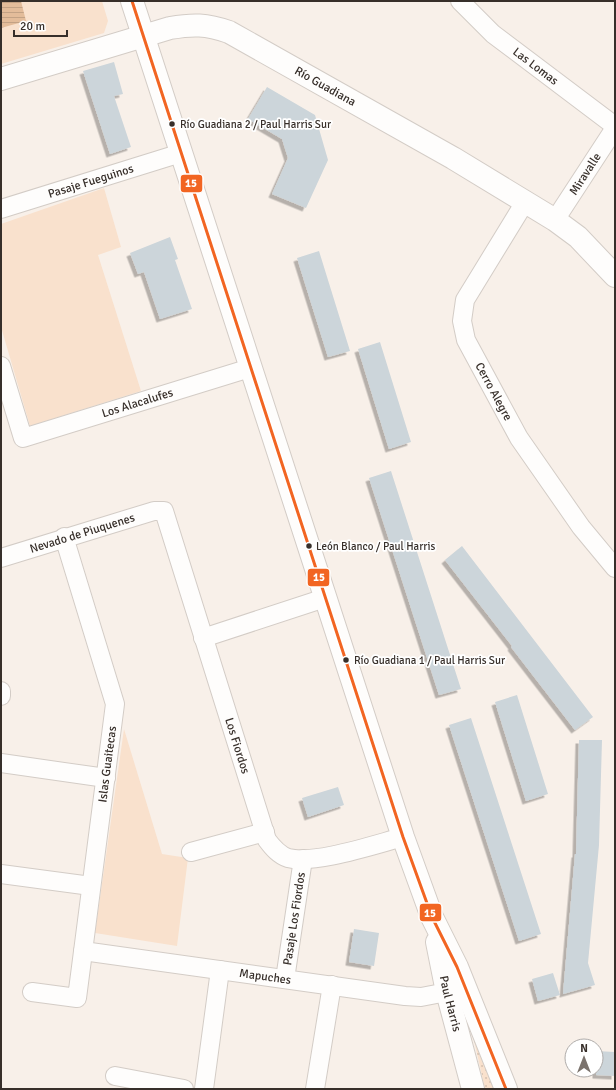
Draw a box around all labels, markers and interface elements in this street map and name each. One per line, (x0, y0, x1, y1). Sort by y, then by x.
scale bar (14, 12, 67, 38)
text: 20 m (20, 19, 45, 34)
street label: Las Lomas (510, 44, 561, 88)
street label: Río Guadiana (292, 63, 359, 109)
place label: Río Guadiana 2 / Paul Harris Sur (180, 118, 331, 131)
marker: Río Guadiana 2 / Paul Harris Sur (167, 119, 177, 129)
street label: Miravalle (566, 150, 604, 198)
street label: Pasaje Fueguinos (46, 161, 135, 201)
line badge: 15 (180, 174, 203, 193)
text: 15 (185, 177, 197, 190)
street label: Cerro Alegre (472, 360, 516, 423)
street label: Los Alacalufes (100, 385, 175, 421)
street label: Nevado de Piuquenes (28, 510, 137, 556)
place label: León Blanco / Paul Harris (316, 540, 435, 553)
marker: León Blanco / Paul Harris (304, 541, 314, 551)
line badge: 15 (307, 568, 330, 587)
text: 15 (313, 571, 325, 584)
place label: Río Guadiana 1 / Paul Harris Sur (354, 654, 505, 667)
marker: Río Guadiana 1 / Paul Harris Sur (341, 655, 351, 665)
street label: Los Fiordos (222, 716, 253, 776)
street label: Islas Guaitecas (95, 725, 120, 804)
street label: Pasaje Los Fiordos (280, 871, 308, 966)
line badge: 15 (419, 903, 442, 922)
text: 15 (424, 907, 436, 920)
street label: Mapuches (238, 965, 292, 988)
street label: Paul Harris (436, 974, 465, 1033)
north arrow (564, 1038, 604, 1078)
text: N (580, 1042, 588, 1055)

